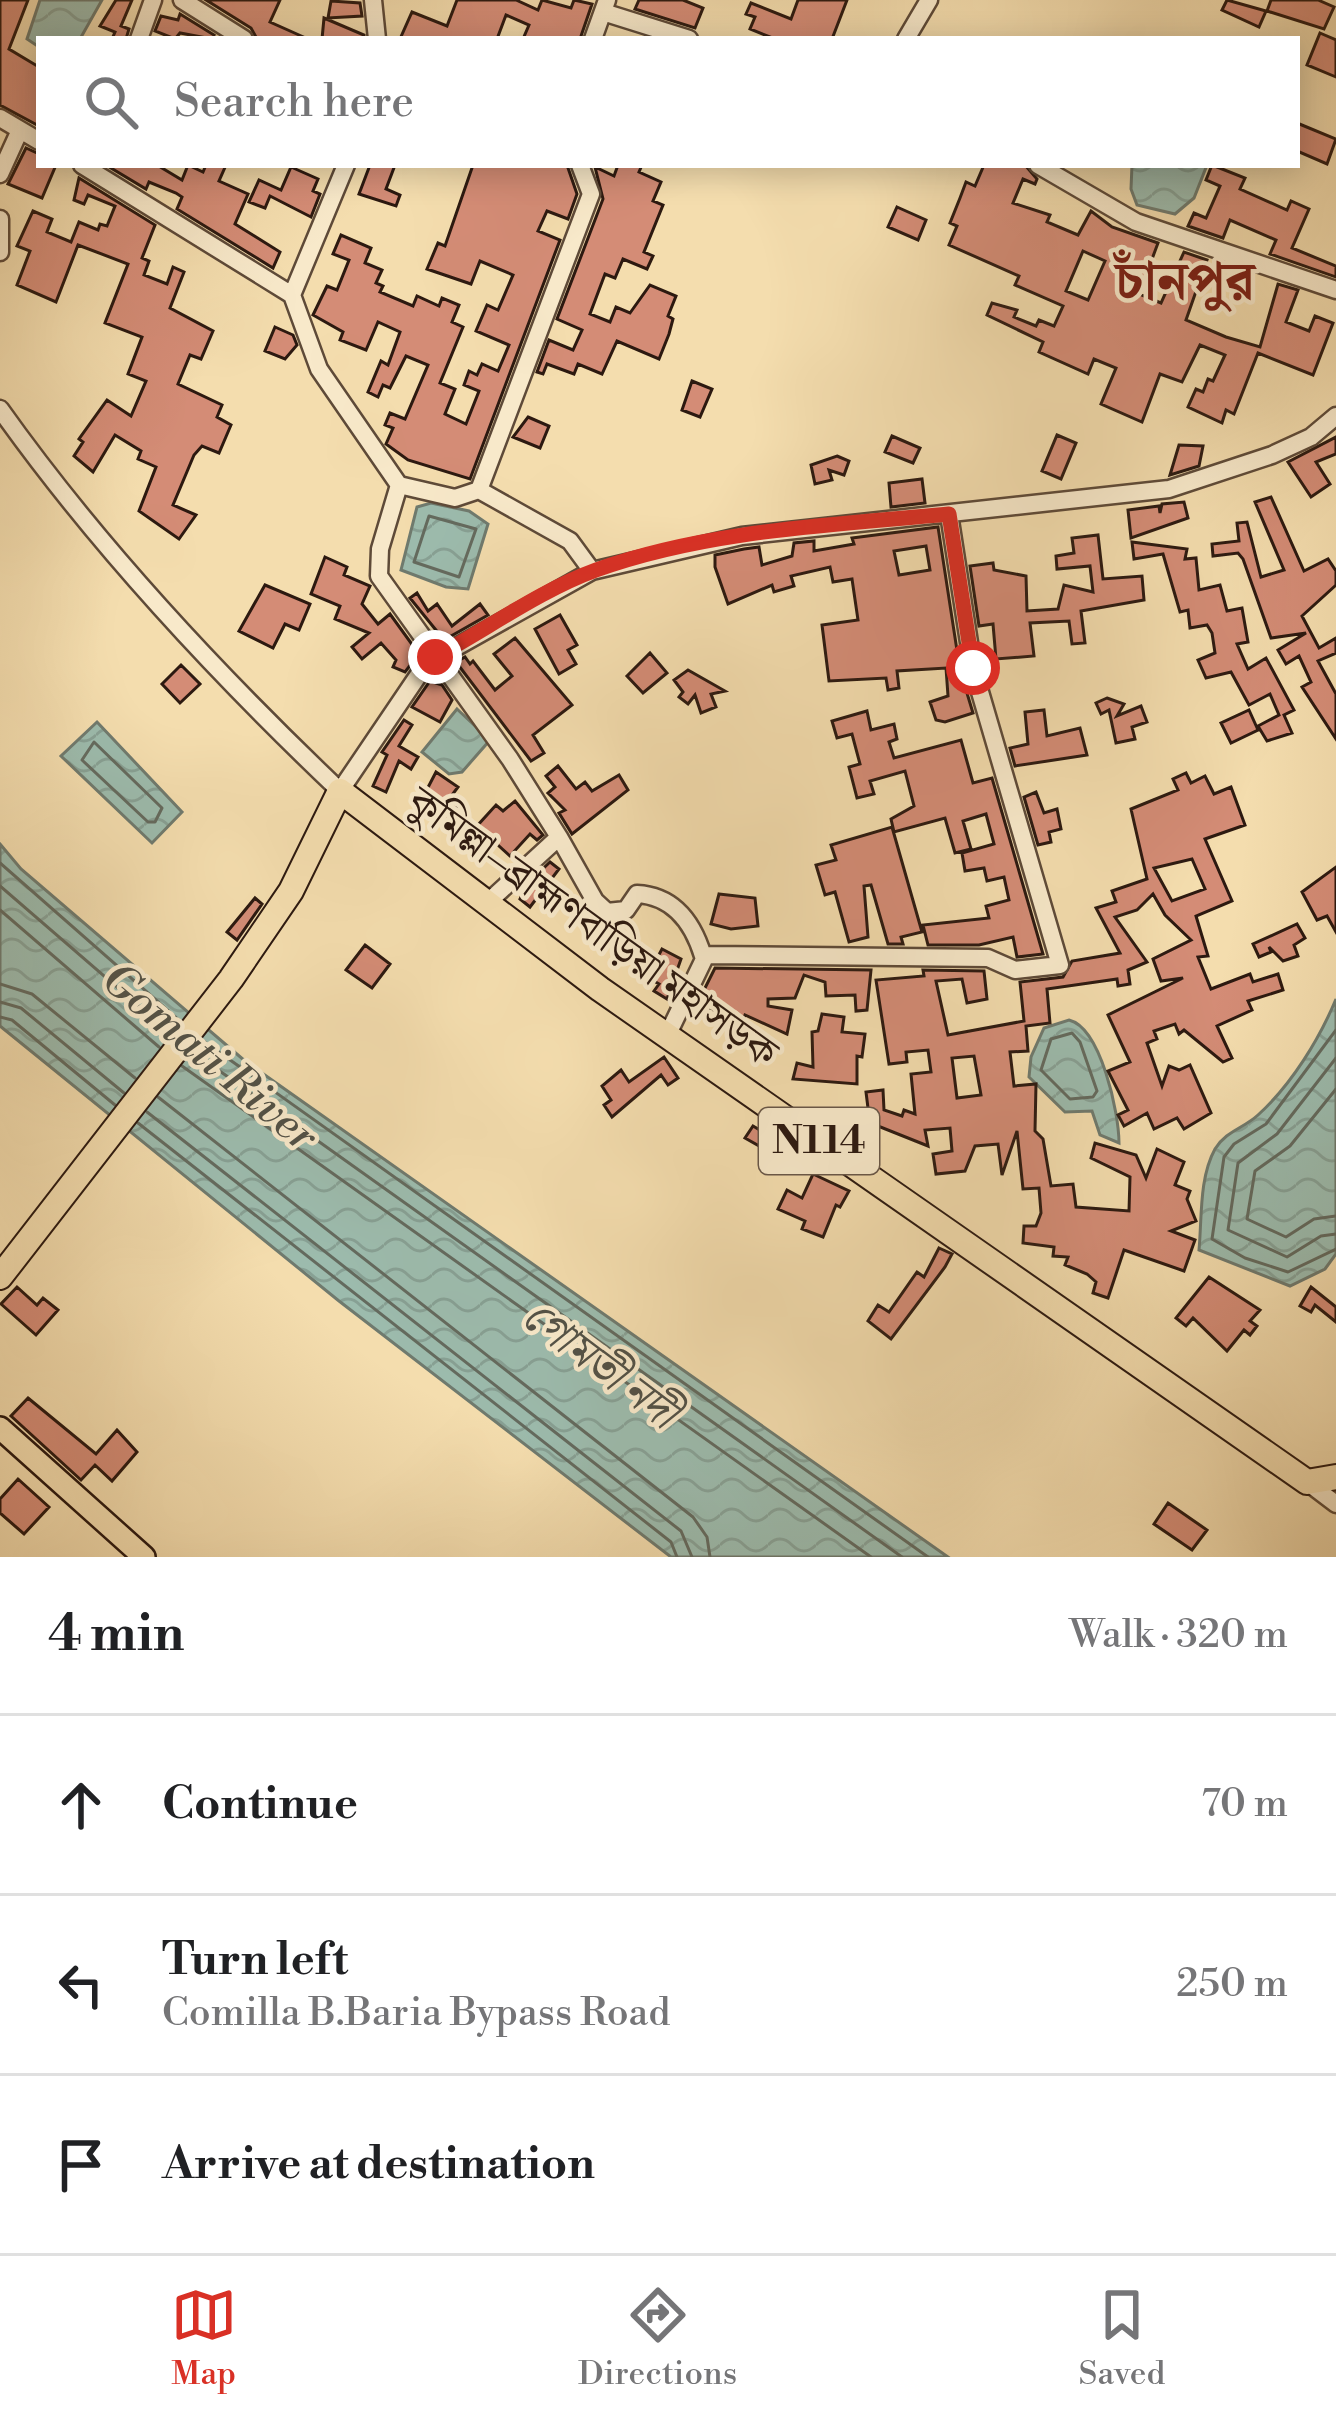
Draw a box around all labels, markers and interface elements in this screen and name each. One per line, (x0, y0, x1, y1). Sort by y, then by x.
search box (36, 36, 1300, 168)
icon: search (78, 69, 144, 135)
text: Search here (174, 74, 414, 131)
district label: চাঁনপুর (1112, 249, 1258, 317)
route end (408, 630, 462, 684)
route start (946, 641, 1000, 695)
street label: কুমিল্লা–ব্রাহ্মণবাড়িয়া মহাসড়ক (395, 775, 789, 1081)
water label: Gomati River (89, 951, 330, 1166)
road number: N114 (759, 1108, 879, 1174)
water label: গোমতী নদী (510, 1288, 692, 1445)
text: 4 min (48, 1603, 184, 1667)
text: Walk · 320 m (1069, 1611, 1288, 1660)
icon: ahead (48, 1772, 114, 1838)
text: Continue (162, 1776, 358, 1833)
text: 70 m (1201, 1780, 1288, 1829)
text: Turn left (162, 1932, 348, 1989)
icon: left (48, 1952, 114, 2018)
text: 250 m (1176, 1960, 1288, 2009)
text: Comilla B.Baria Bypass Road (162, 1989, 670, 2038)
icon: arrive (48, 2132, 114, 2198)
text: Arrive at destination (162, 2136, 595, 2193)
tab: Map (171, 2282, 237, 2395)
tab: Directions (578, 2282, 737, 2395)
tab: Saved (1079, 2282, 1165, 2395)

